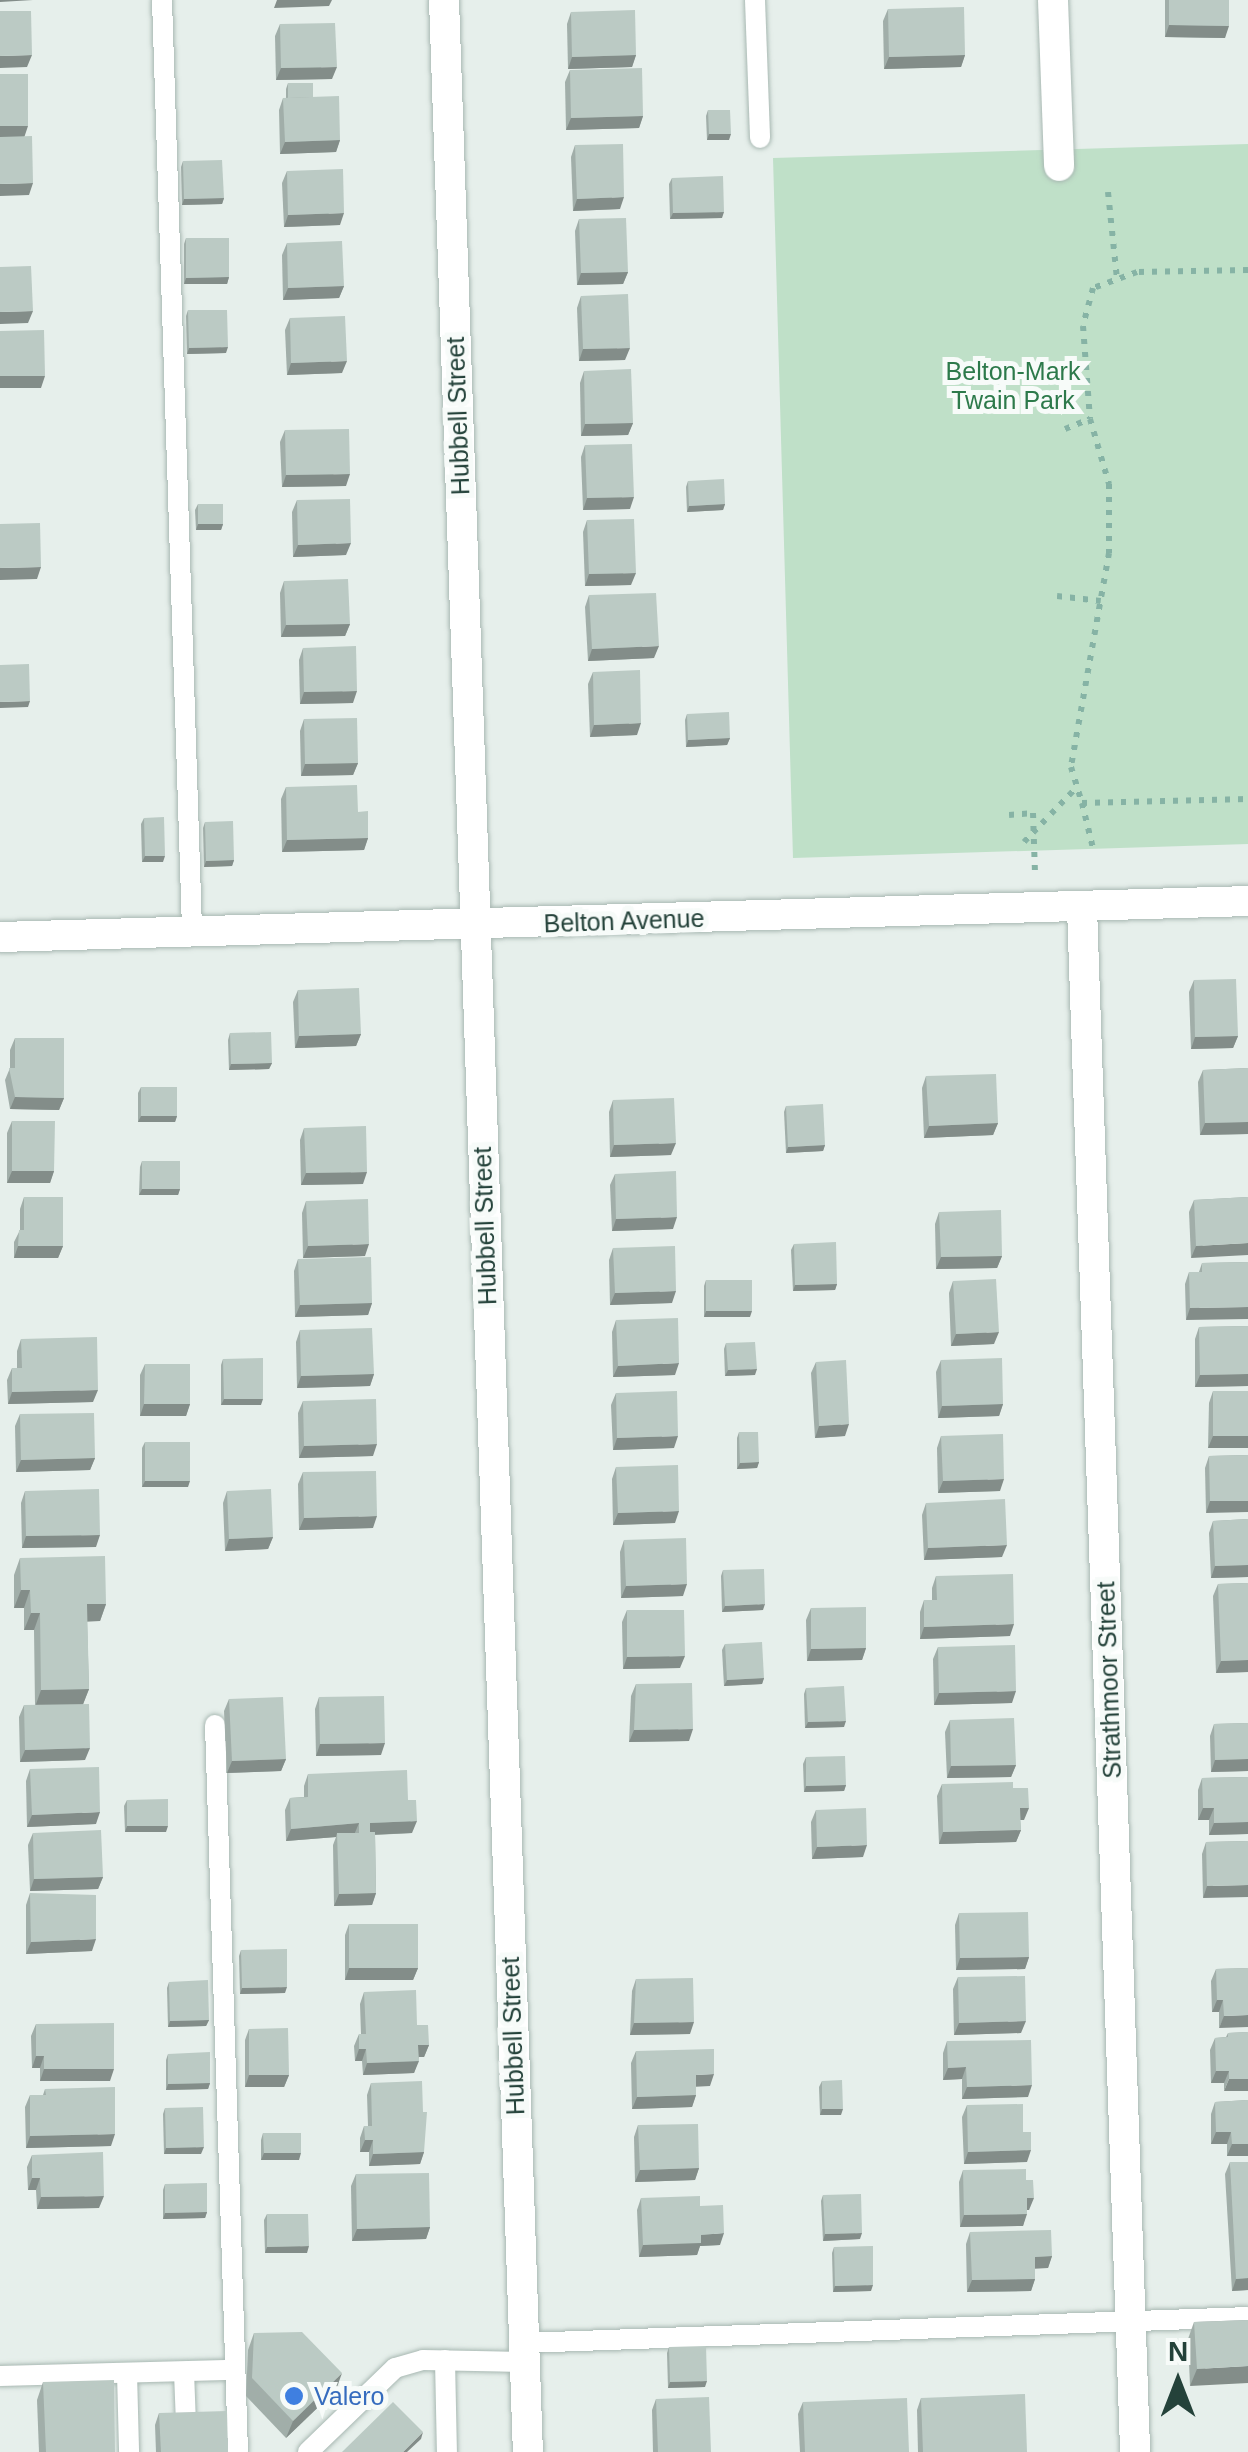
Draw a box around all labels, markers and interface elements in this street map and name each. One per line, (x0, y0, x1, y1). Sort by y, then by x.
street label: Hubbell Street (440, 336, 476, 496)
park label: Belton-Mark Twain Park (946, 357, 1080, 416)
street label: Belton Avenue (542, 903, 706, 939)
street label: Hubbell Street (467, 1146, 503, 1306)
street label: Strathmoor Street (1091, 1581, 1127, 1779)
street label: Hubbell Street (495, 1956, 531, 2116)
north arrow (1128, 2332, 1228, 2432)
text: N (1168, 2336, 1188, 2367)
place label: Valero (314, 2381, 384, 2411)
marker: Valero (283, 2385, 305, 2407)

